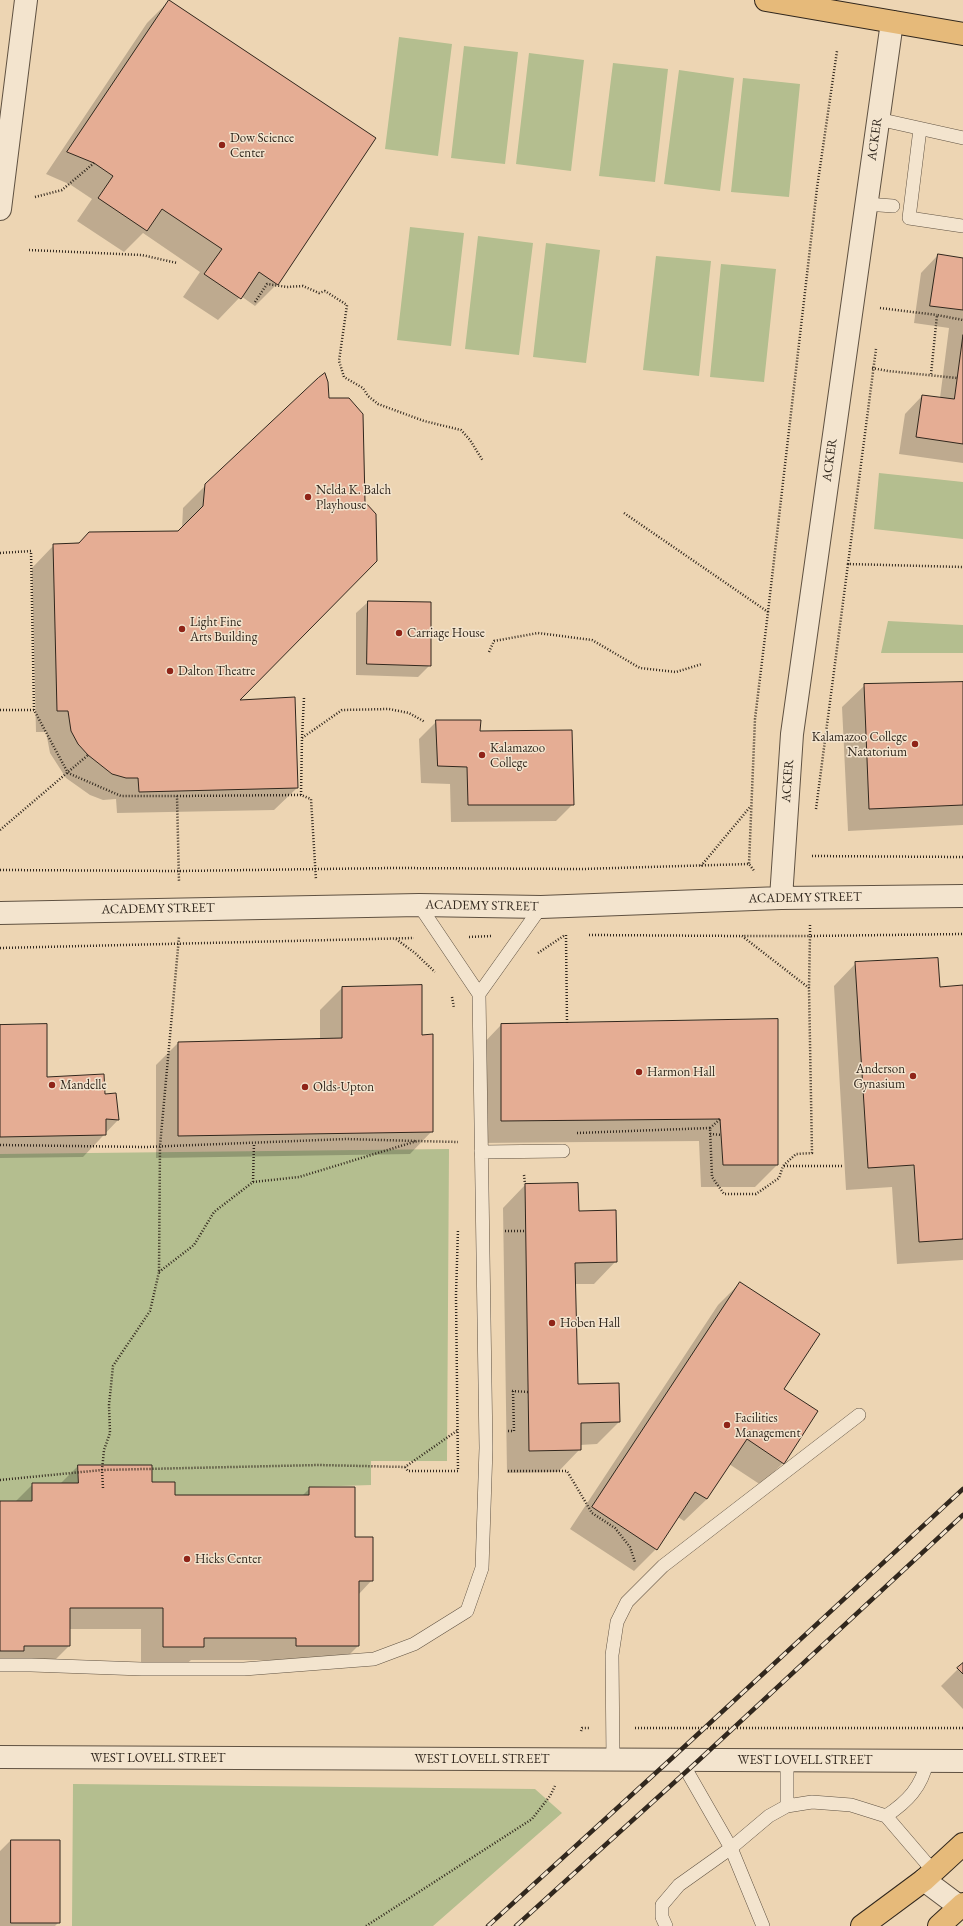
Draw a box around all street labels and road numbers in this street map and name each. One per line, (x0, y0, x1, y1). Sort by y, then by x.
street label: ACKER (864, 116, 886, 162)
street label: ACKER (819, 437, 841, 483)
street label: ACKER (779, 759, 797, 803)
street label: ACADEMY STREET (748, 889, 862, 907)
street label: ACADEMY STREET (425, 897, 539, 915)
street label: ACADEMY STREET (101, 900, 215, 918)
street label: WEST LOVELL STREET (91, 1750, 225, 1766)
street label: WEST LOVELL STREET (415, 1751, 549, 1767)
street label: WEST LOVELL STREET (738, 1752, 872, 1768)

